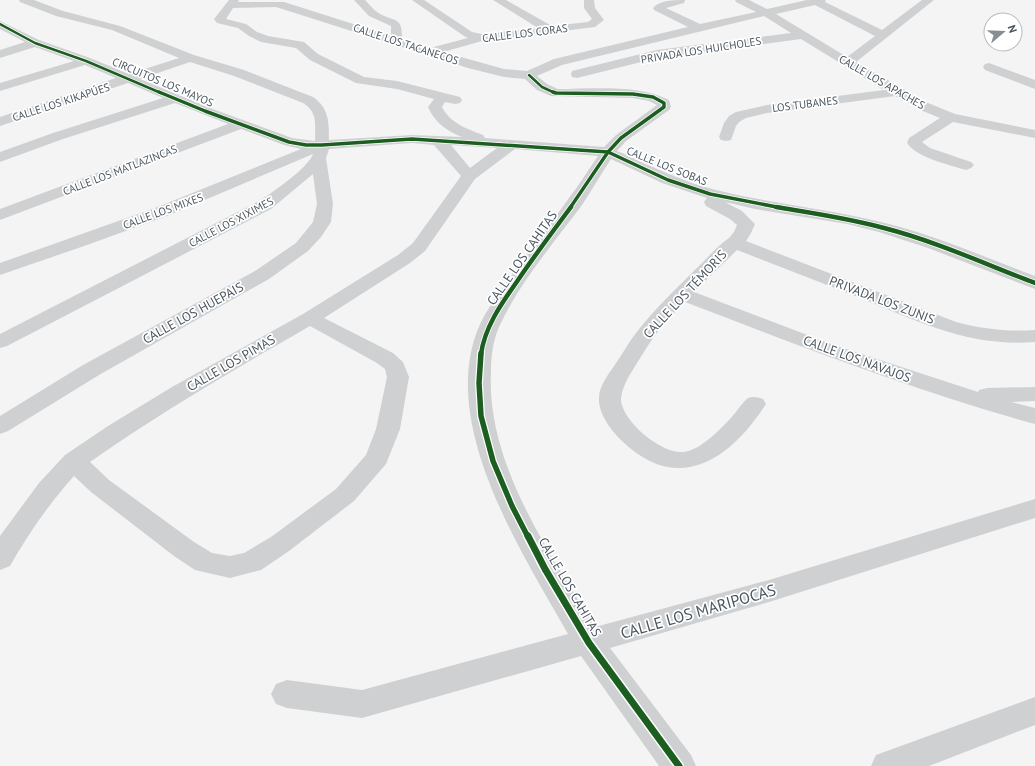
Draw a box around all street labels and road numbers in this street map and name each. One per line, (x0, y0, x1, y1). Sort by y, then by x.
street label: CALLE LOS TACANECOS (351, 20, 461, 68)
street label: CALLE LOS CORAS (481, 21, 569, 45)
street label: PRIVADA LOS HUICHOLES (640, 34, 762, 66)
street label: CALLE LOS APACHES (836, 52, 928, 112)
street label: CIRCUITOS LOS MAYOS (110, 54, 216, 110)
street label: CALLE LOS KIKAPÚES (10, 80, 112, 124)
street label: LOS TUBANES (771, 93, 839, 115)
street label: CALLE LOS MATLAZINCAS (61, 142, 179, 198)
street label: CALLE LOS SOBAS (625, 143, 710, 189)
street label: CALLE LOS MIXES (121, 190, 205, 232)
street label: CALLE LOS XIXIMES (186, 194, 276, 250)
street label: CALLE LOS CAHITAS (483, 207, 561, 309)
street label: CALLE LOS TÉMORIS (640, 246, 731, 342)
street label: PRIVADA LOS ZUNIS (827, 272, 937, 328)
street label: CALLE LOS HUEPAIS (140, 278, 246, 348)
street label: CALLE LOS PIMAS (184, 331, 278, 395)
street label: CALLE LOS NAVAJOS (801, 332, 913, 386)
street label: CALLE LOS CAHITAS (535, 534, 605, 640)
street label: CALLE LOS MARIPOCAS (618, 579, 778, 643)

